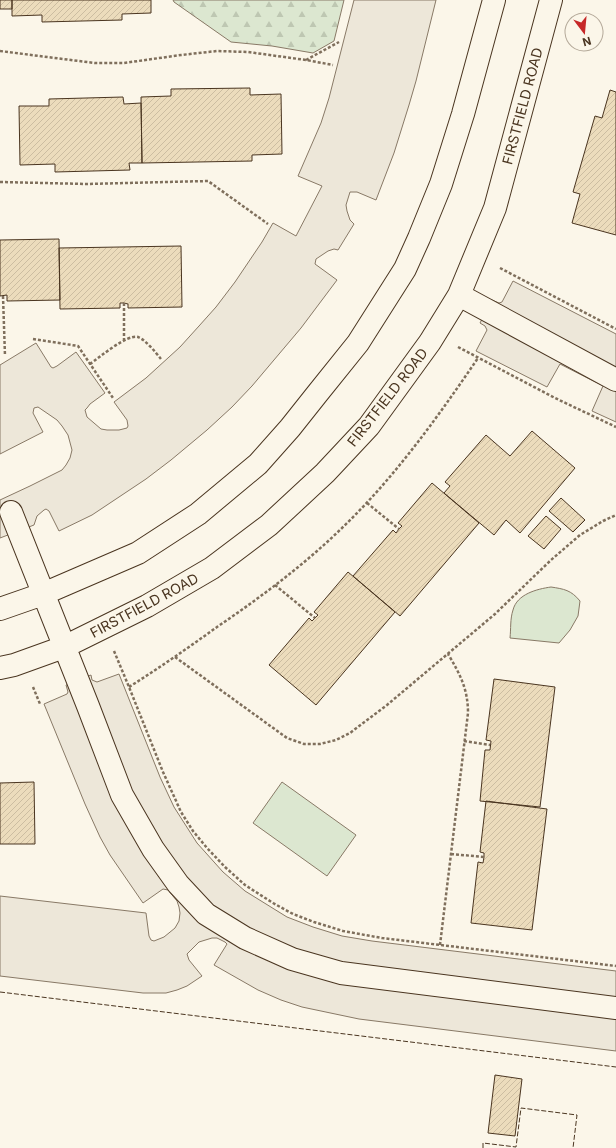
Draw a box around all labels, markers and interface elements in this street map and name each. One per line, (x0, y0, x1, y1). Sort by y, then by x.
north arrow (564, 12, 604, 52)
text: N (581, 34, 593, 49)
street label: FIRSTFIELD ROAD (498, 46, 546, 166)
street label: FIRSTFIELD ROAD (343, 344, 431, 450)
street label: FIRSTFIELD ROAD (87, 569, 201, 641)

